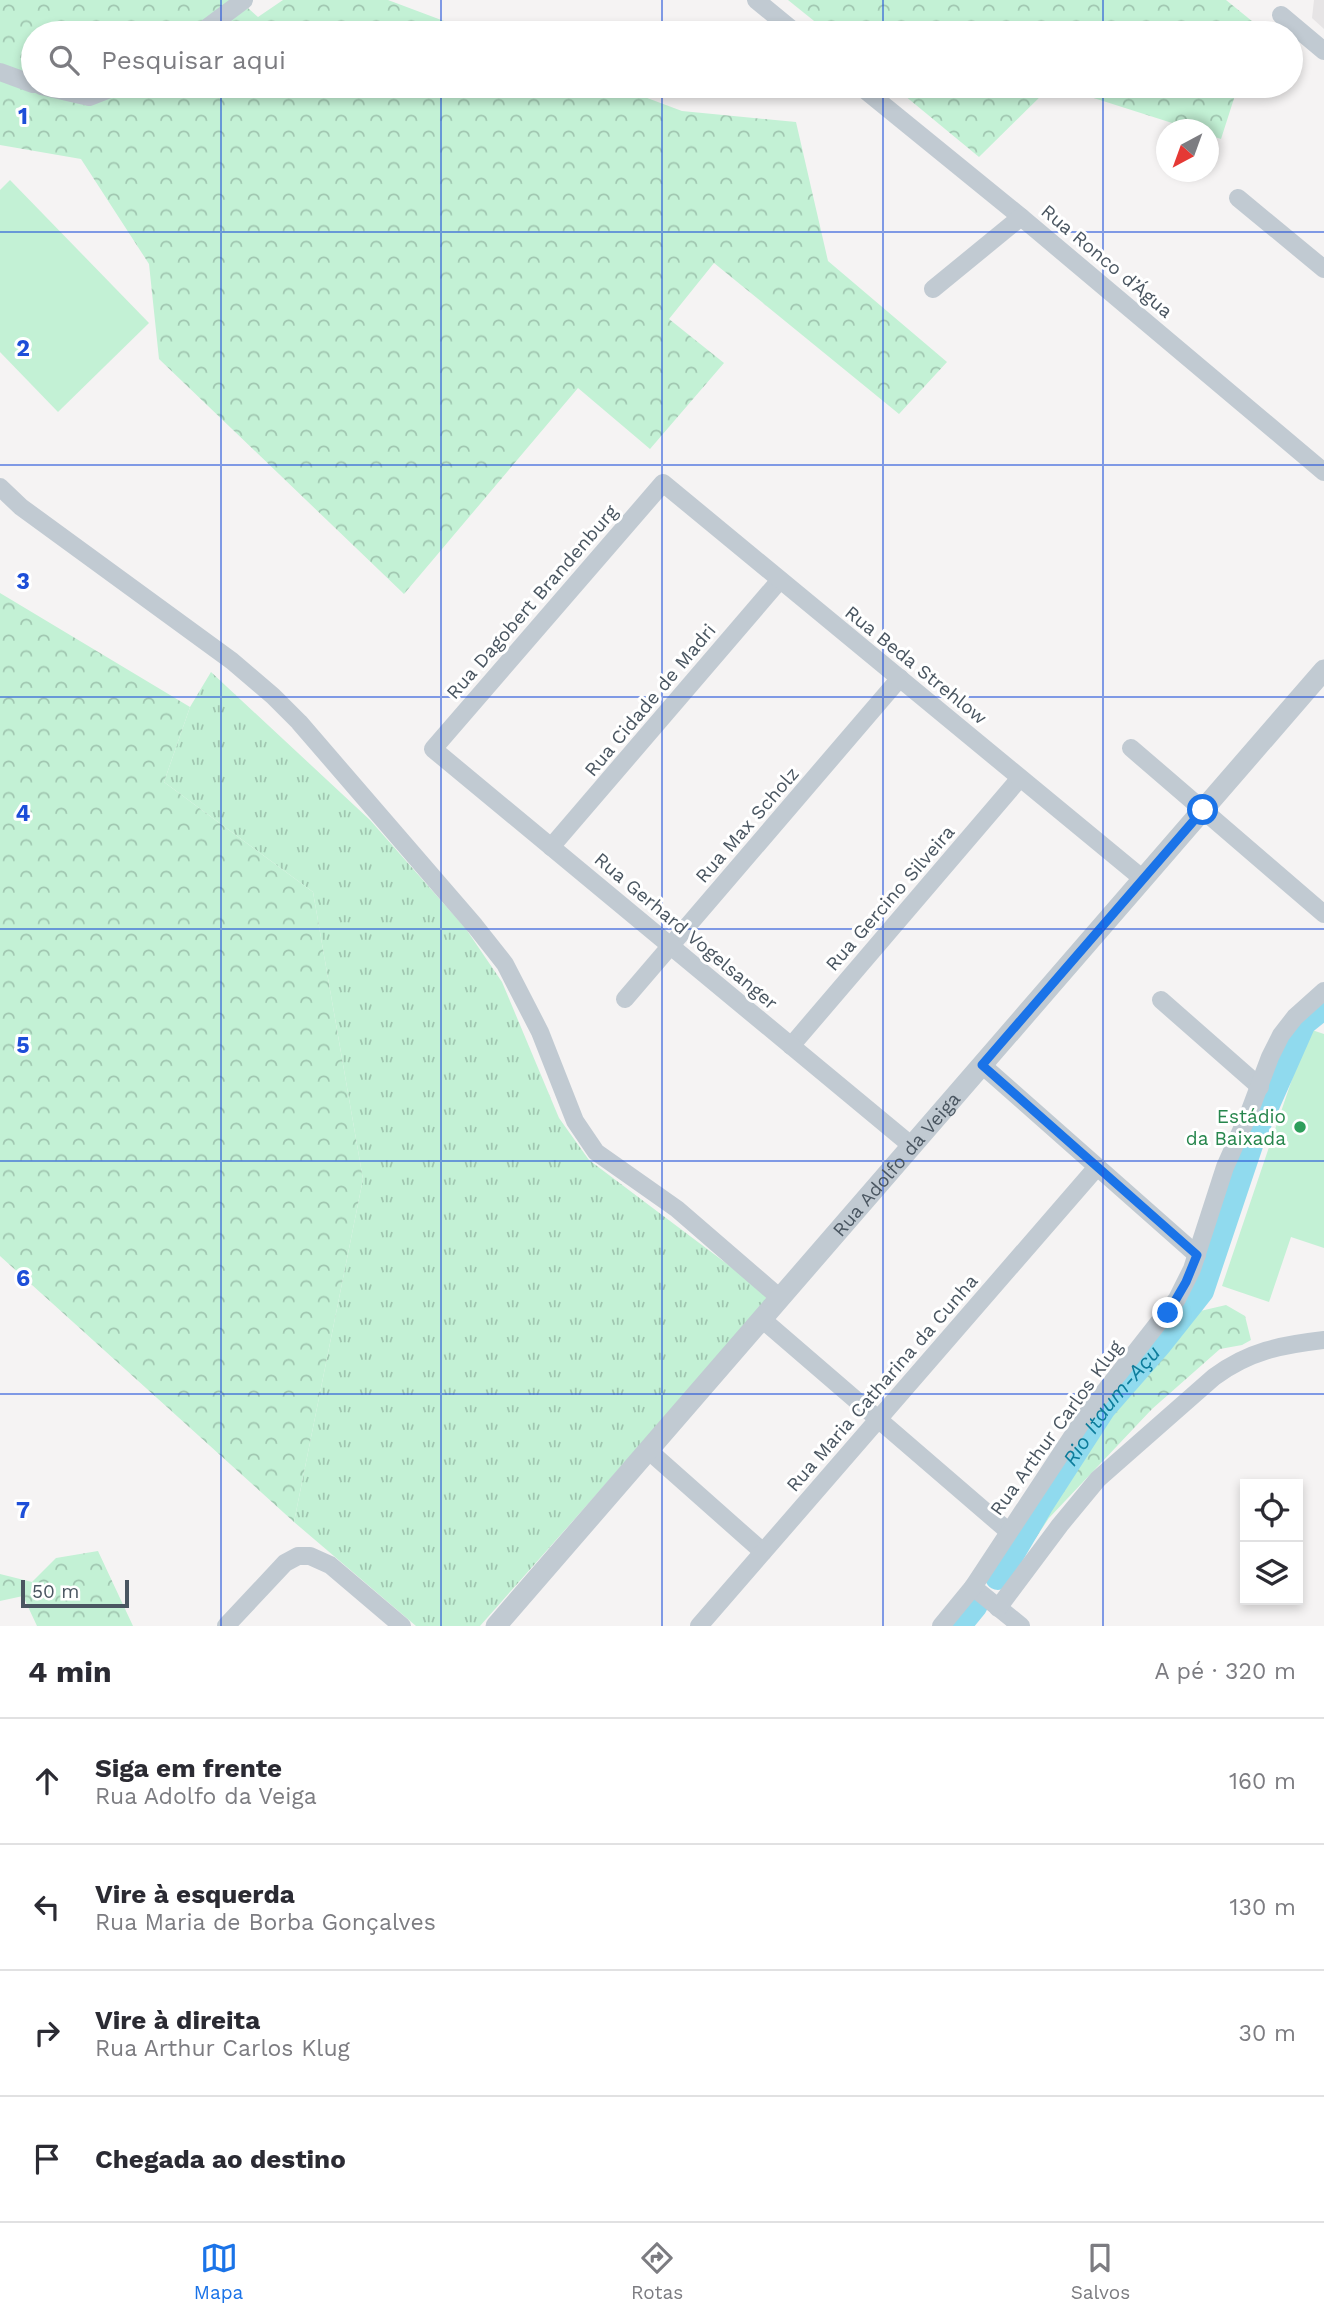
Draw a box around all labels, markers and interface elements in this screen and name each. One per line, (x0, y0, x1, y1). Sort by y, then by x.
search box (21, 21, 1303, 98)
icon: search (45, 41, 83, 79)
text: Pesquisar aqui (101, 45, 286, 75)
text: 1 (18, 103, 28, 130)
north arrow (1156, 119, 1219, 182)
street label: Rua Ronco d’Água (1037, 199, 1178, 323)
text: 2 (16, 335, 30, 362)
street label: Rua Dagobert Brandenburg (441, 500, 623, 704)
text: 3 (16, 568, 30, 595)
street label: Rua Beda Strehlow (840, 601, 992, 729)
street label: Rua Cidade de Madri (579, 619, 721, 781)
street label: Rua Max Scholz (690, 762, 804, 888)
route start (1187, 794, 1218, 825)
text: 4 (16, 800, 31, 827)
street label: Rua Gercino Silveira (821, 820, 960, 975)
street label: Rua Gerhard Vogelsanger (590, 848, 783, 1015)
text: 5 (16, 1032, 30, 1059)
street label: Rua Adolfo da Veiga (827, 1087, 965, 1241)
place label: Estádio da Baixada (1186, 1105, 1286, 1150)
marker: Estádio da Baixada (1292, 1119, 1308, 1135)
text: 6 (16, 1265, 30, 1292)
street label: Rua Maria Catharina da Cunha (781, 1269, 983, 1496)
route end (1152, 1297, 1183, 1328)
street label: Rua Arthur Carlos Klug (985, 1335, 1128, 1520)
water label: Rio Itaum-Açu (1057, 1340, 1165, 1470)
map controls (1240, 1479, 1303, 1605)
button: locate (1240, 1479, 1303, 1542)
text: 7 (16, 1497, 30, 1524)
button: layers (1240, 1542, 1303, 1605)
scale bar (21, 1577, 130, 1609)
text: 50 m (32, 1580, 79, 1603)
text: 4 min (28, 1654, 112, 1689)
text: A pé · 320 m (1154, 1658, 1296, 1685)
text: Siga em frente (95, 1753, 282, 1783)
icon: ahead (28, 1762, 66, 1800)
text: 160 m (1229, 1768, 1296, 1795)
text: Rua Adolfo da Veiga (95, 1783, 317, 1810)
text: Vire à esquerda (95, 1879, 295, 1909)
icon: left (28, 1888, 66, 1926)
text: 130 m (1230, 1894, 1296, 1921)
text: Rua Maria de Borba Gonçalves (95, 1909, 436, 1936)
text: Vire à direita (95, 2005, 260, 2035)
icon: right (28, 2014, 66, 2052)
text: 30 m (1239, 2020, 1296, 2047)
text: Rua Arthur Carlos Klug (95, 2035, 350, 2062)
icon: arrive (28, 2140, 66, 2178)
text: Chegada ao destino (95, 2144, 346, 2174)
tab: Mapa (194, 2239, 243, 2304)
tab: Rotas (631, 2239, 683, 2304)
tab: Salvos (1071, 2239, 1130, 2304)

